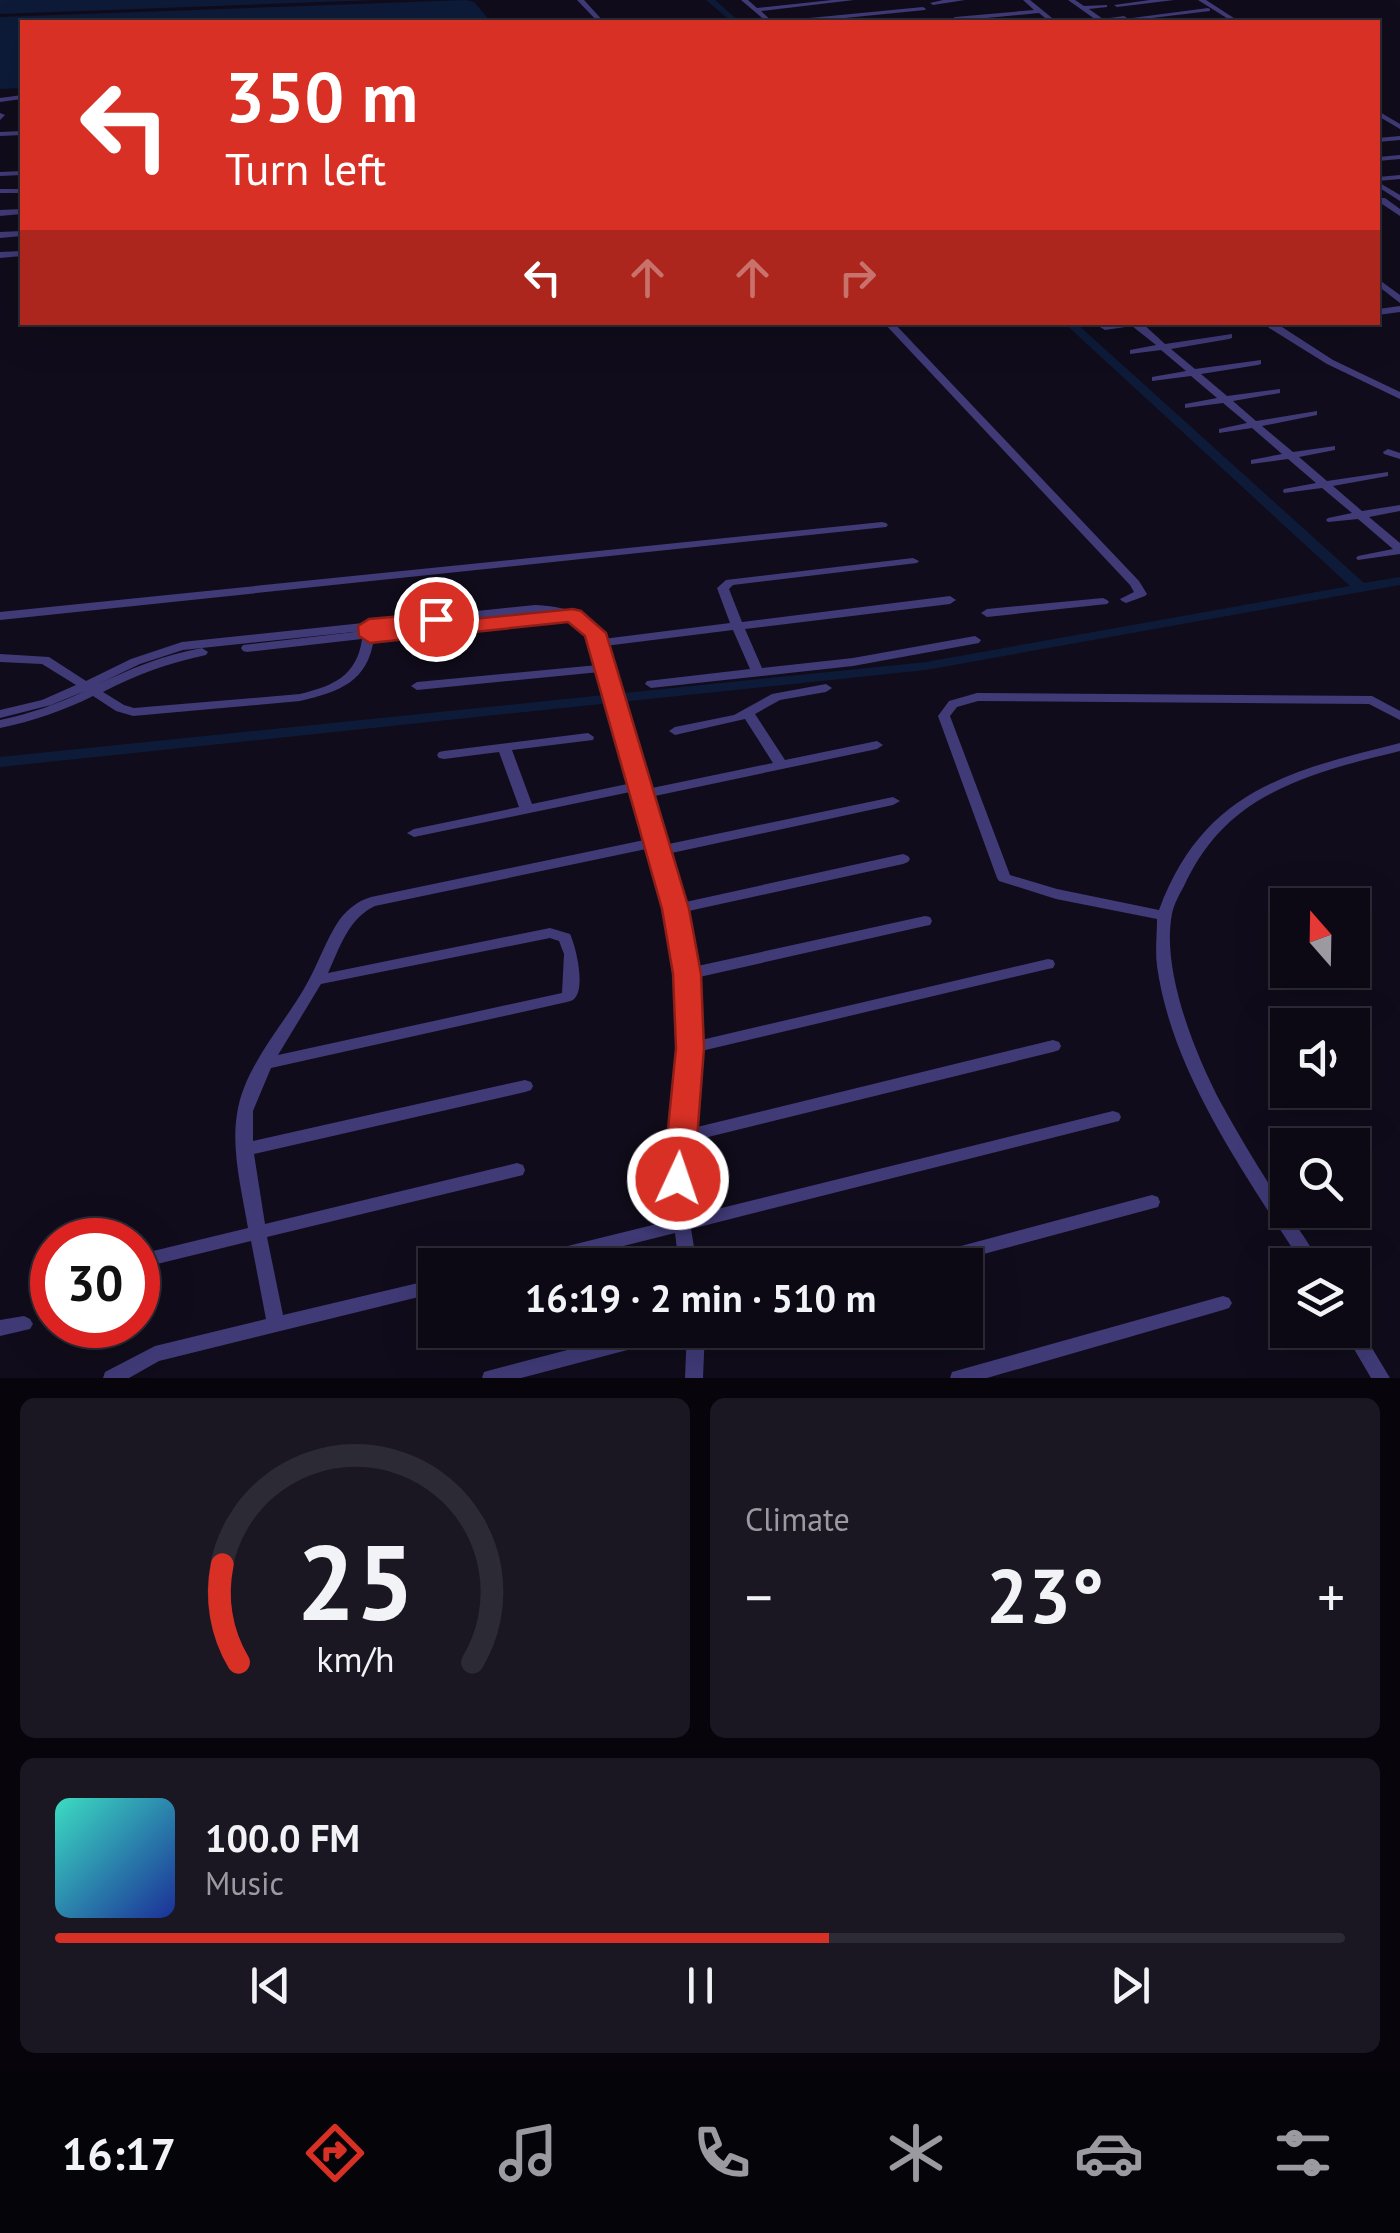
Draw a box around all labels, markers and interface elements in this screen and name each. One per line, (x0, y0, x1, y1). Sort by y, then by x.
text: 350 m (225, 51, 418, 141)
icon: left (60, 60, 190, 190)
text: Turn left (225, 139, 386, 197)
icon: left (515, 250, 570, 305)
icon: ahead (620, 250, 675, 305)
icon: ahead (725, 250, 780, 305)
icon: right (830, 250, 885, 305)
pin (394, 577, 479, 662)
icon: arrive (409, 592, 464, 647)
north arrow (1270, 888, 1370, 988)
map controls (1270, 888, 1370, 1348)
button: sound (1270, 1008, 1370, 1108)
position arrow (626, 1127, 730, 1231)
button: search (1270, 1128, 1370, 1228)
speed limit sign: 30 (30, 1218, 160, 1348)
button: layers (1270, 1248, 1370, 1348)
text: 16:19 · 2 min · 510 m (525, 1273, 876, 1322)
text: Climate (745, 1498, 850, 1540)
text: 25 (296, 1514, 414, 1649)
text: 23° (986, 1547, 1104, 1644)
text: − (745, 1561, 773, 1632)
text: + (1317, 1561, 1345, 1632)
text: km/h (316, 1636, 394, 1682)
text: 100.0 FM (205, 1813, 360, 1862)
text: Music (205, 1862, 284, 1904)
icon: previous (243, 1958, 298, 2013)
icon: pause (673, 1958, 728, 2013)
icon: next (1103, 1958, 1158, 2013)
icon: directions (300, 2118, 370, 2188)
icon: music (493, 2118, 563, 2188)
icon: phone (687, 2118, 757, 2188)
icon: climate (881, 2118, 951, 2188)
icon: car (1074, 2118, 1144, 2188)
icon: filters (1268, 2118, 1338, 2188)
text: 16:17 (62, 2124, 176, 2182)

